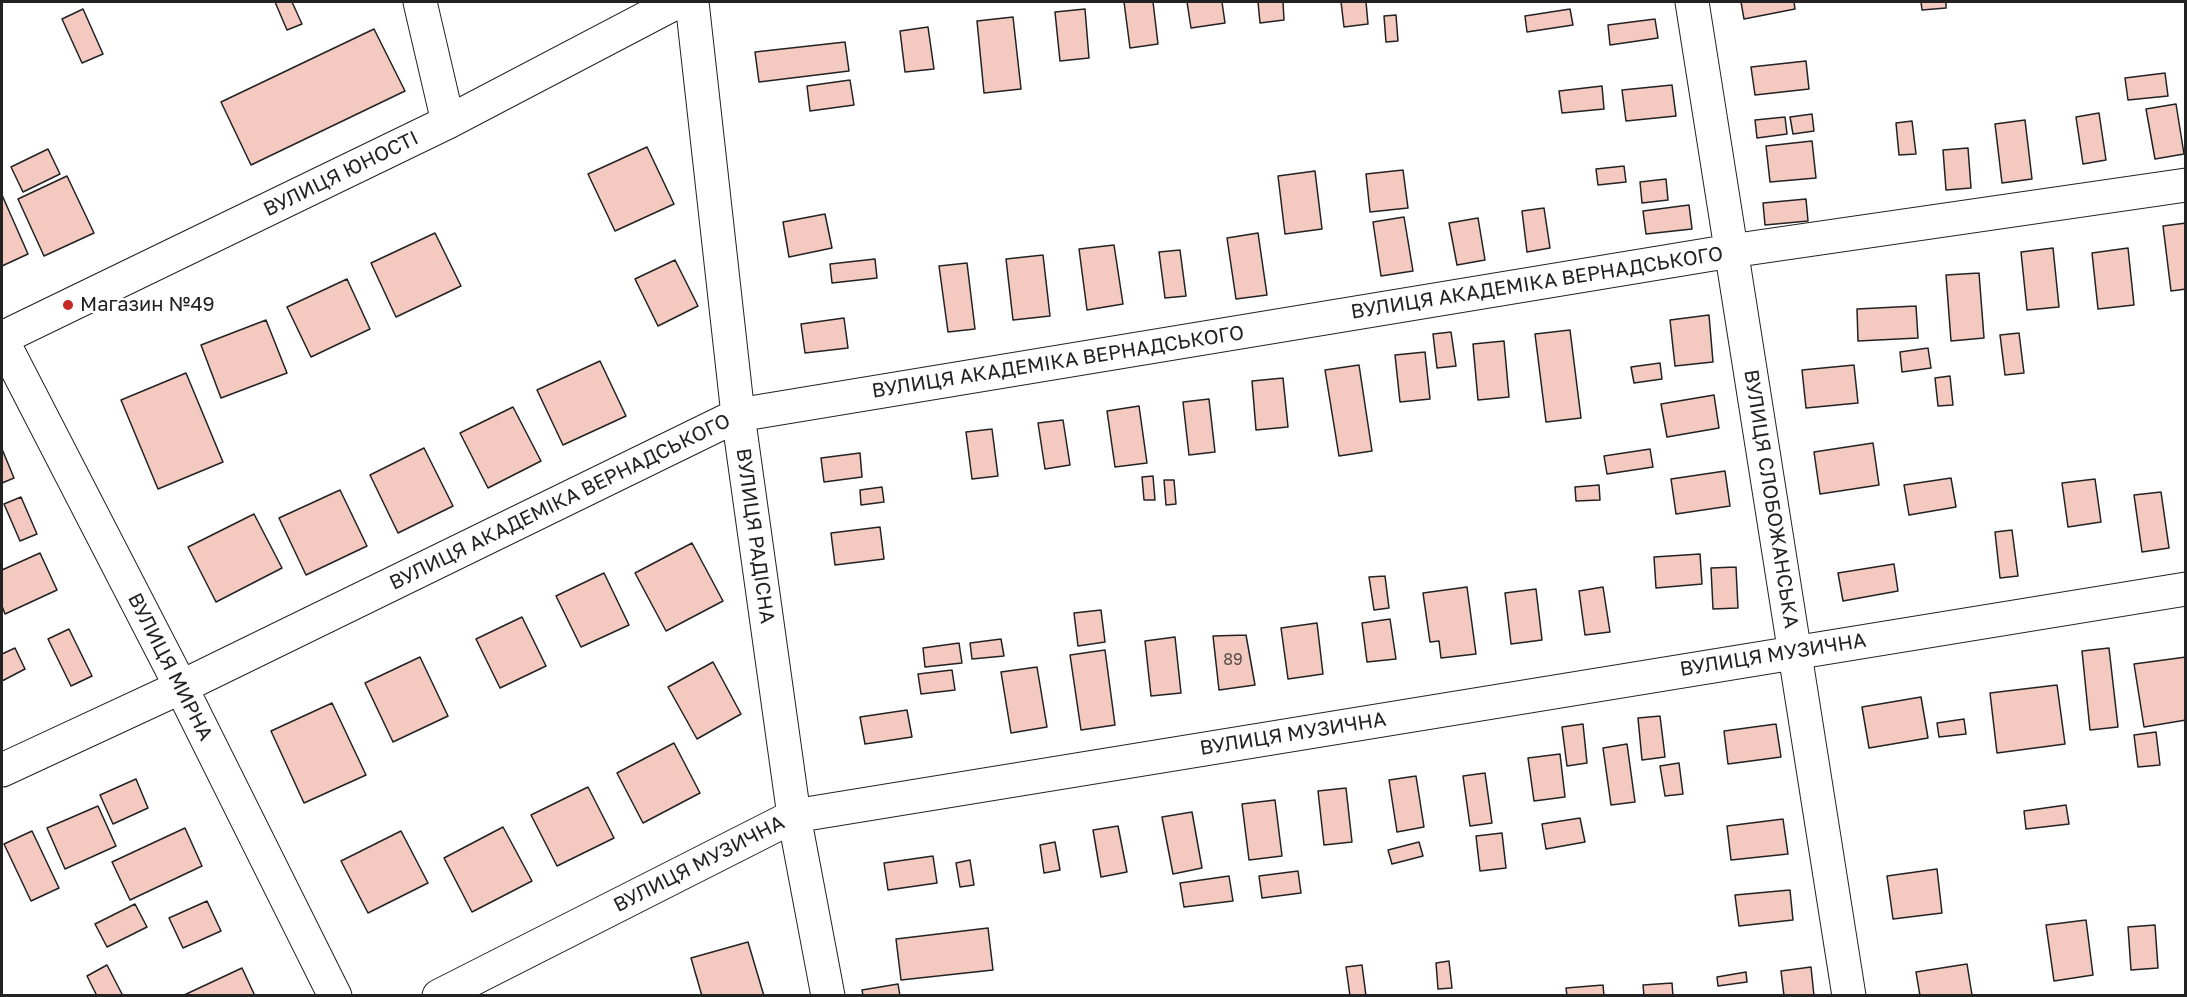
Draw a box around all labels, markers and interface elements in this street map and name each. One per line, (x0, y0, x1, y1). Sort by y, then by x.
street label: ВУЛИЦЯ ЮНОСТІ (260, 126, 422, 222)
street label: ВУЛИЦЯ АКАДЕМІКА ВЕРНАДСЬКОГО (1349, 242, 1725, 324)
place label: Магазин №49 (80, 293, 215, 317)
marker: Магазин №49 (61, 298, 75, 312)
street label: ВУЛИЦЯ АКАДЕМІКА ВЕРНАДСЬКОГО (870, 321, 1246, 403)
street label: ВУЛИЦЯ СЛОБОЖАНСЬКА (1739, 368, 1803, 630)
street label: ВУЛИЦЯ АКАДЕМІКА ВЕРНАДСЬКОГО (386, 409, 734, 595)
street label: ВУЛИЦЯ РАДІСНА (731, 447, 779, 625)
street label: ВУЛИЦЯ МИРНА (122, 589, 218, 745)
street label: ВУЛИЦЯ МУЗИЧНА (1678, 628, 1868, 682)
house number: 89 (1223, 650, 1243, 670)
street label: ВУЛИЦЯ МУЗИЧНА (1198, 707, 1388, 761)
street label: ВУЛИЦЯ МУЗИЧНА (610, 811, 788, 917)

